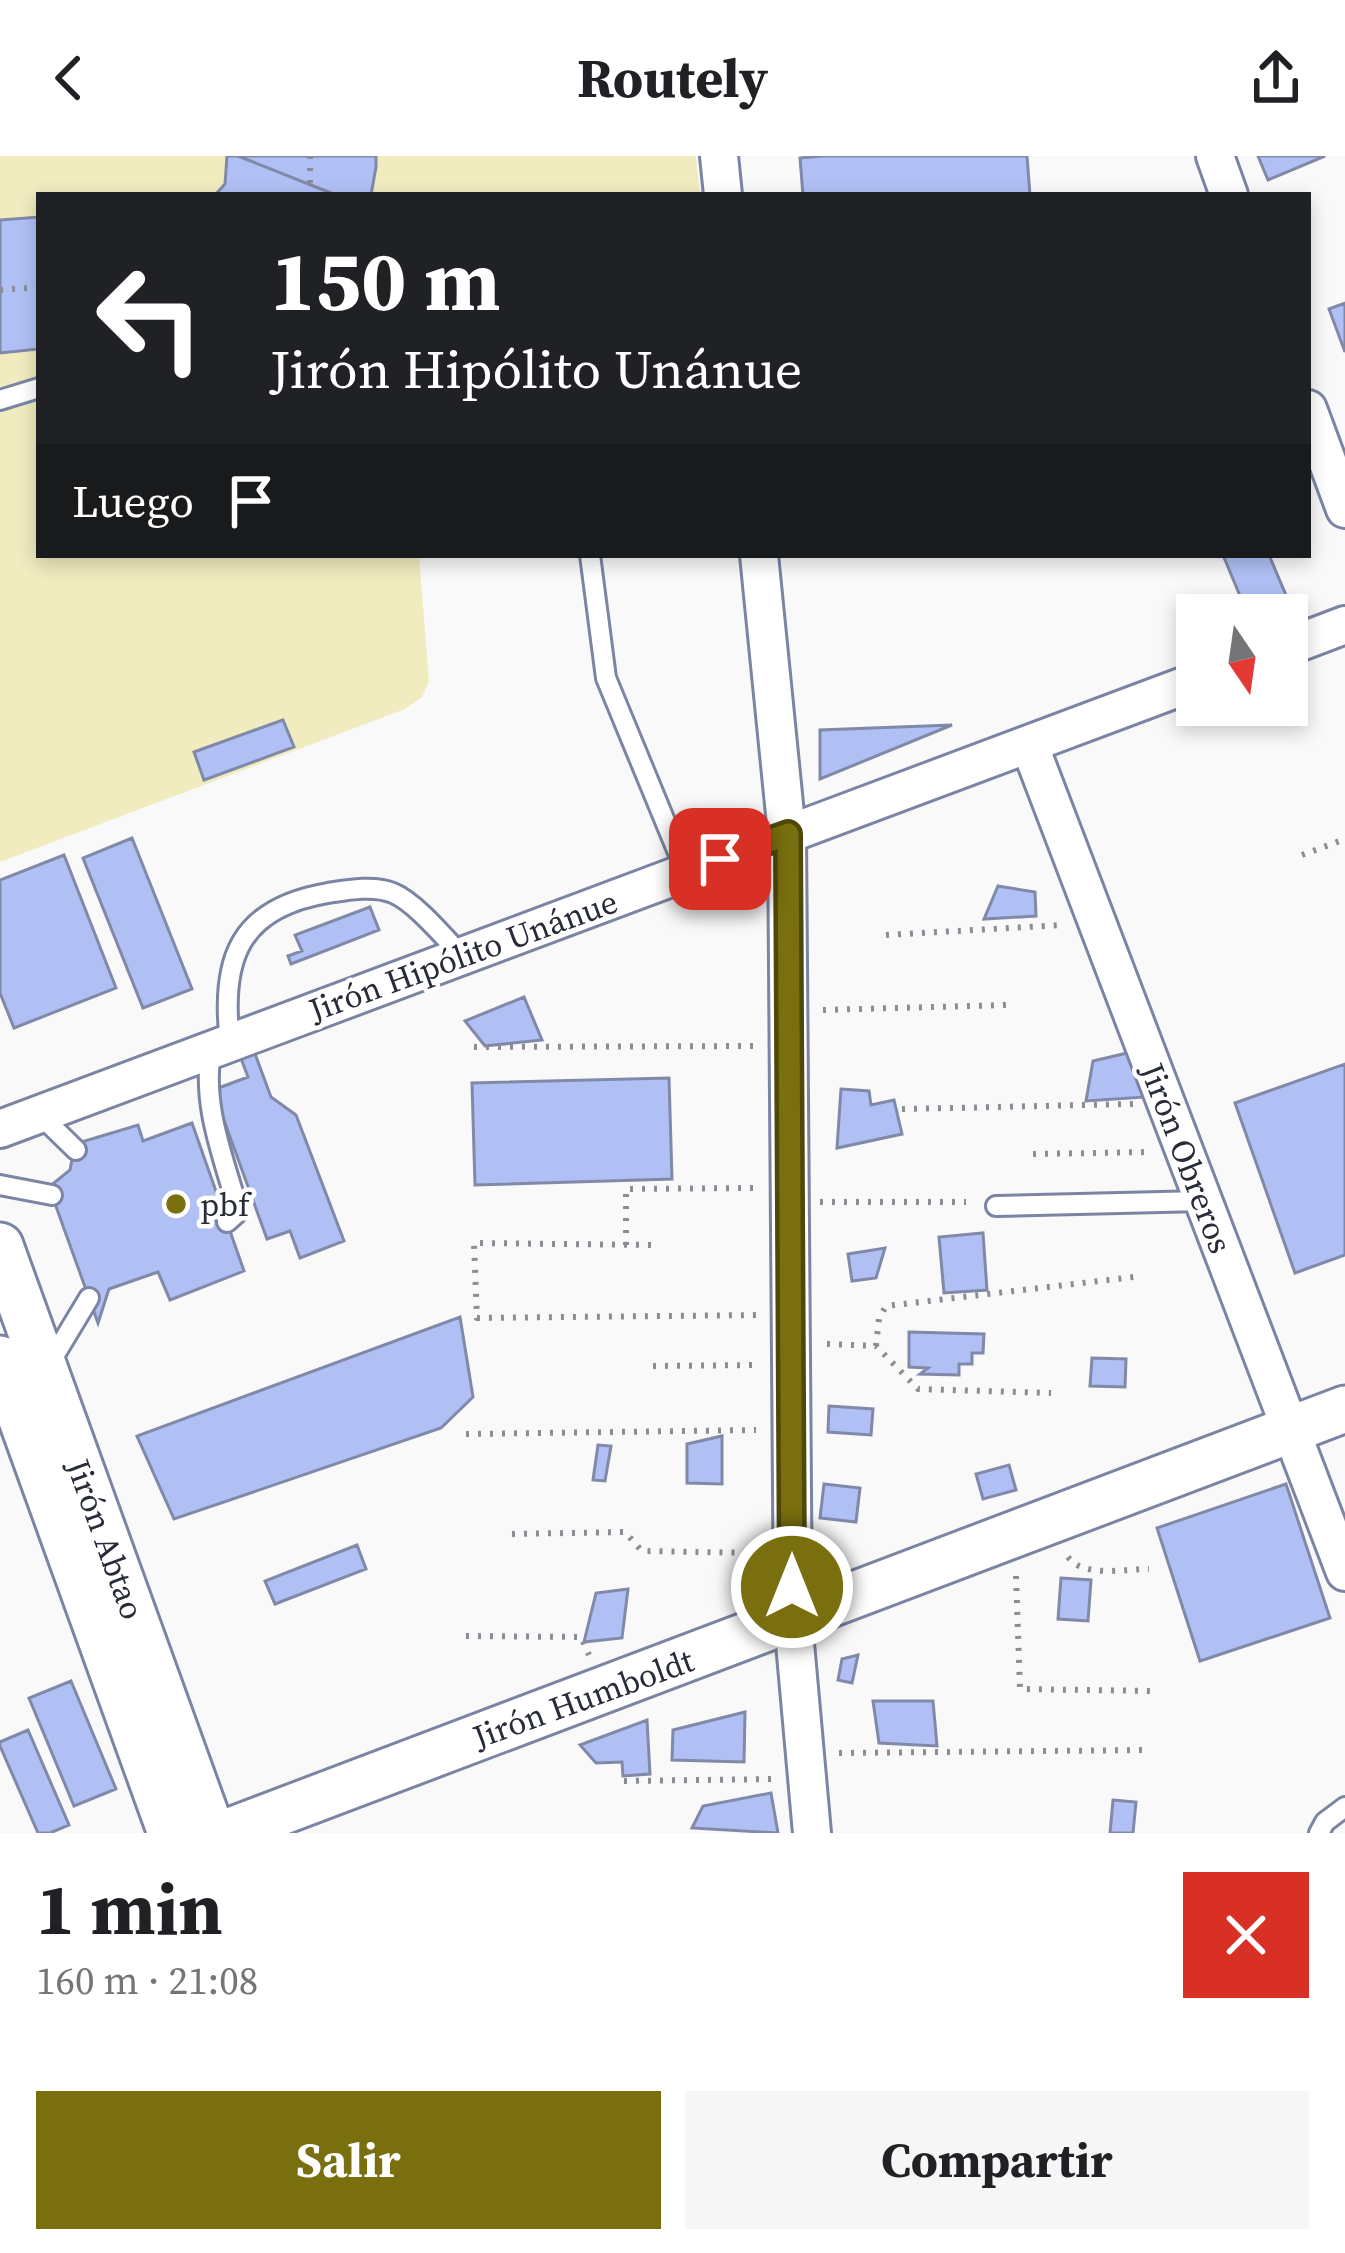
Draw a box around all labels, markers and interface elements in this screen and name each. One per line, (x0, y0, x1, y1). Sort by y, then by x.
text: Routely (577, 41, 768, 115)
icon: back (36, 45, 102, 111)
icon: share (1243, 45, 1309, 111)
text: 150 m (270, 223, 501, 338)
icon: left (72, 240, 228, 396)
text: Jirón Hipólito Unánue (270, 332, 802, 406)
icon: arrive (218, 468, 284, 534)
text: Luego (72, 470, 194, 532)
north arrow (1176, 594, 1308, 726)
map controls (1176, 594, 1308, 726)
pin (669, 808, 771, 910)
icon: arrive (687, 826, 753, 892)
street label: Jirón Hipólito Unánue (302, 879, 624, 1033)
street label: Jirón Obreros (1129, 1056, 1243, 1260)
place label: pbf (200, 1182, 253, 1227)
marker: pbf (163, 1191, 189, 1217)
street label: Jirón Abtao (55, 1452, 155, 1626)
position arrow (729, 1524, 855, 1650)
street label: Jirón Humboldt (466, 1638, 700, 1760)
text: 1 min (36, 1859, 223, 1958)
button: close (1183, 1872, 1309, 1998)
text: 160 m · 21:08 (36, 1954, 258, 2007)
button: Salir (36, 2091, 661, 2229)
button: Compartir (685, 2091, 1309, 2229)

